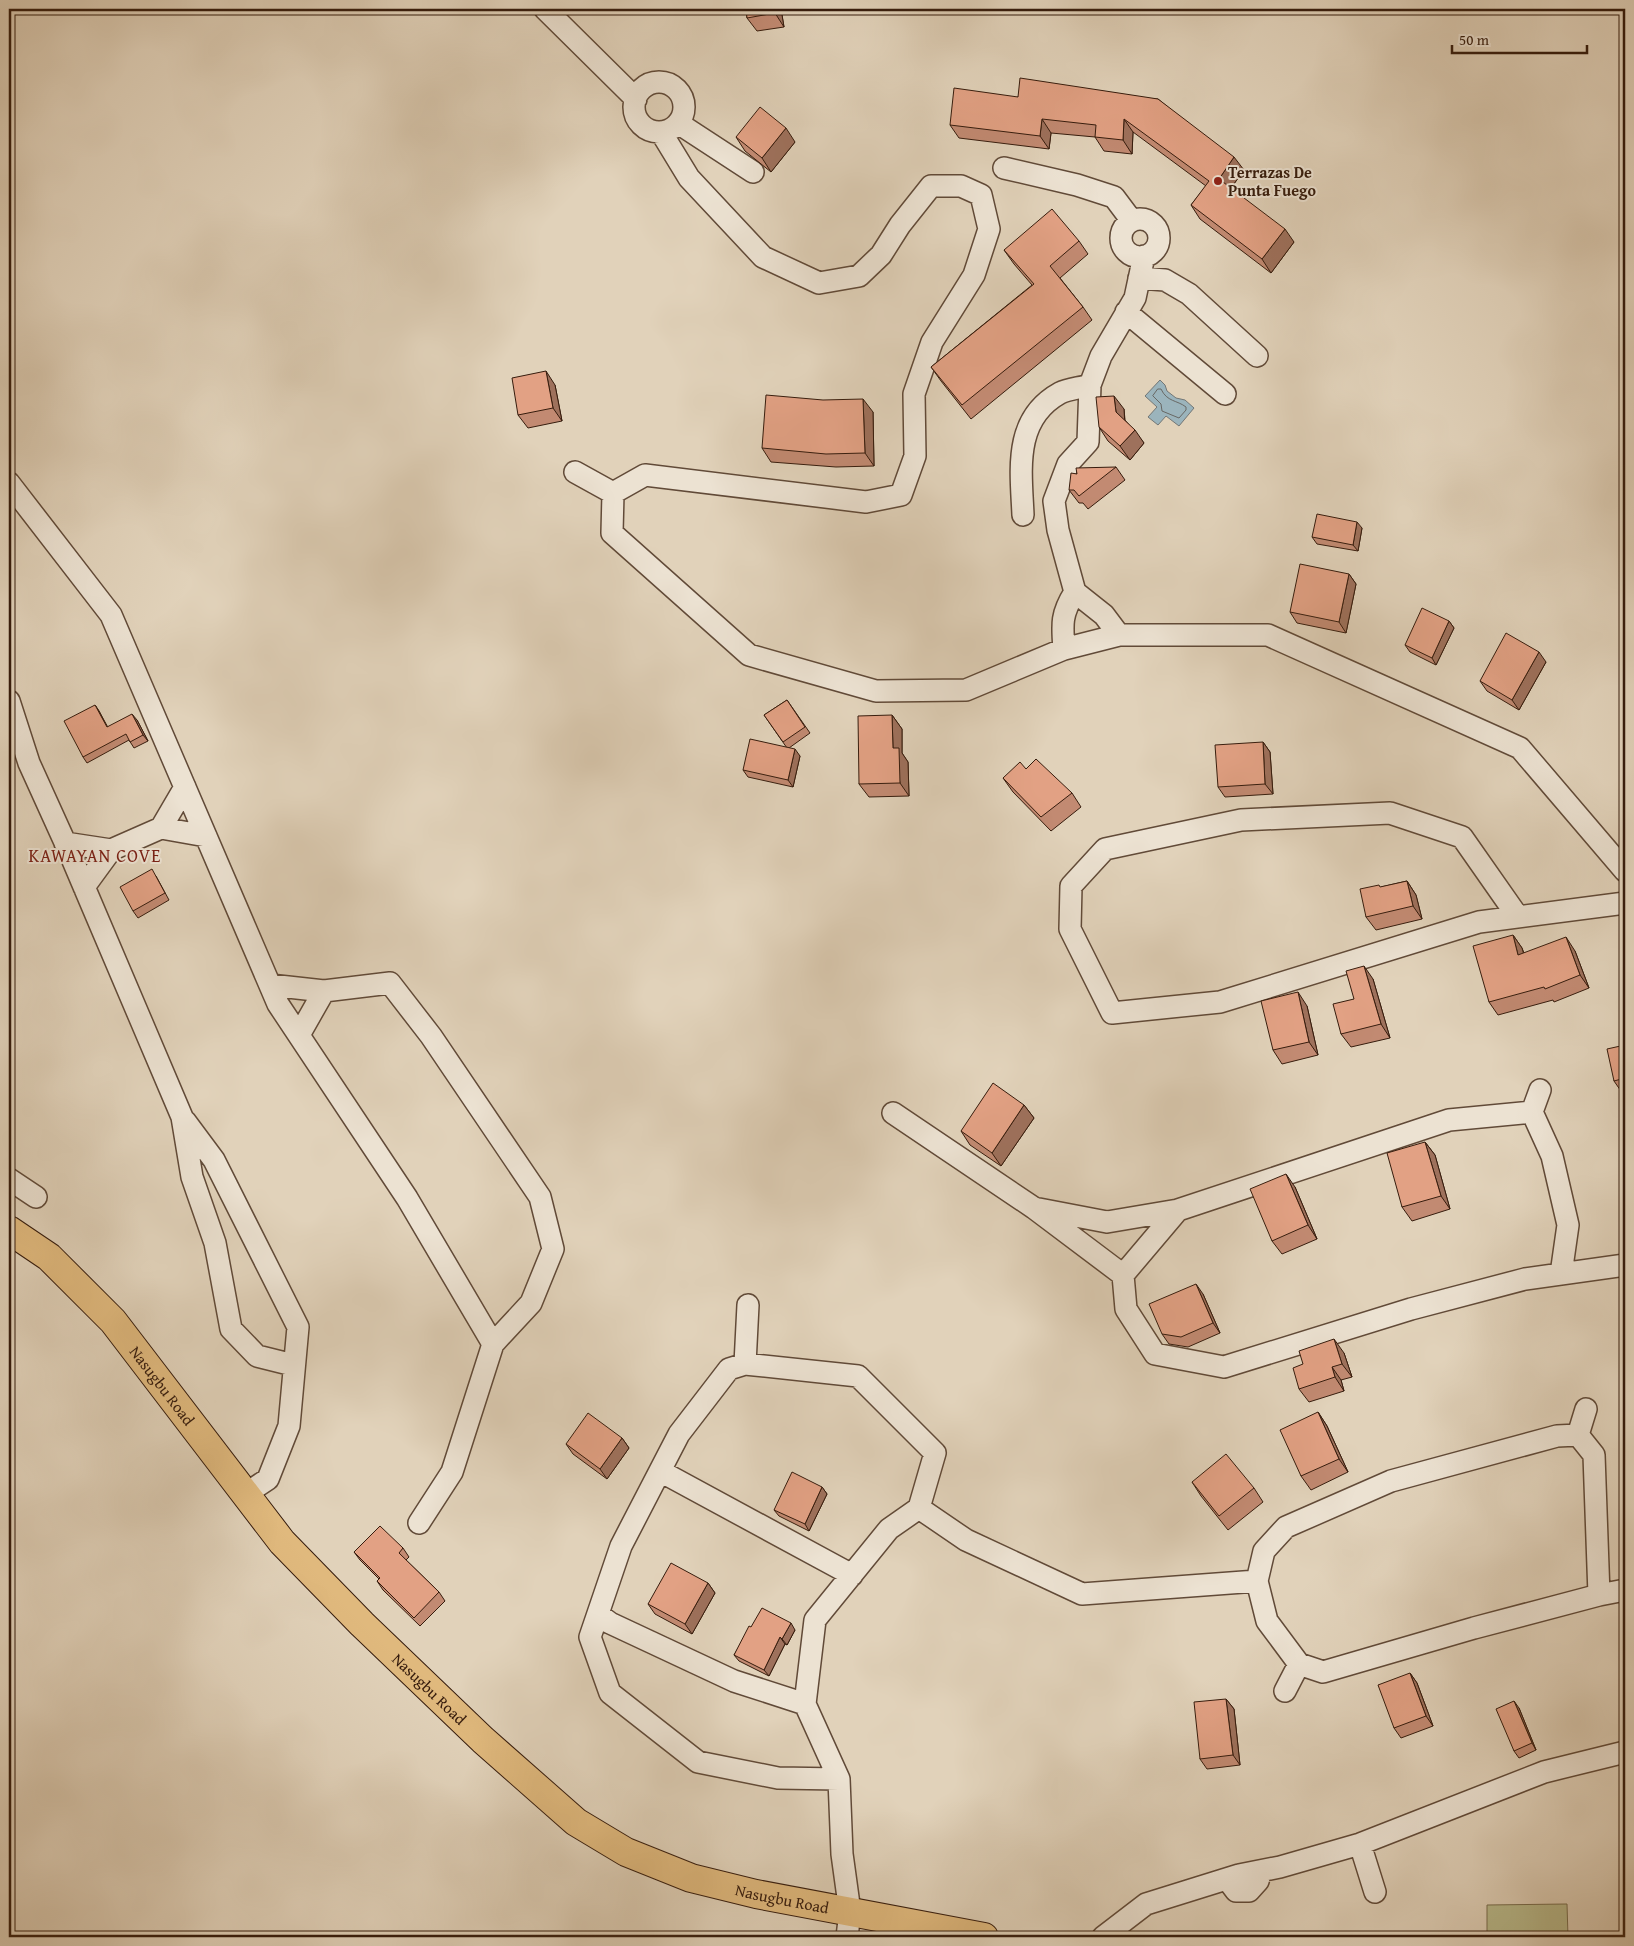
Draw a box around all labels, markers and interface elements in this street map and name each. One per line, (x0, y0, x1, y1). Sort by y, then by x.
scale bar (1452, 22, 1586, 54)
text: 50 m (1459, 29, 1490, 50)
place label: Terrazas De Punta Fuego (1228, 160, 1316, 202)
marker: Terrazas De Punta Fuego (1212, 175, 1224, 187)
district label: KAWAYAN COVE (29, 842, 161, 869)
street label: Nasugbu Road (124, 1341, 201, 1431)
street label: Nasugbu Road (387, 1647, 472, 1731)
street label: Nasugbu Road (733, 1877, 831, 1920)

